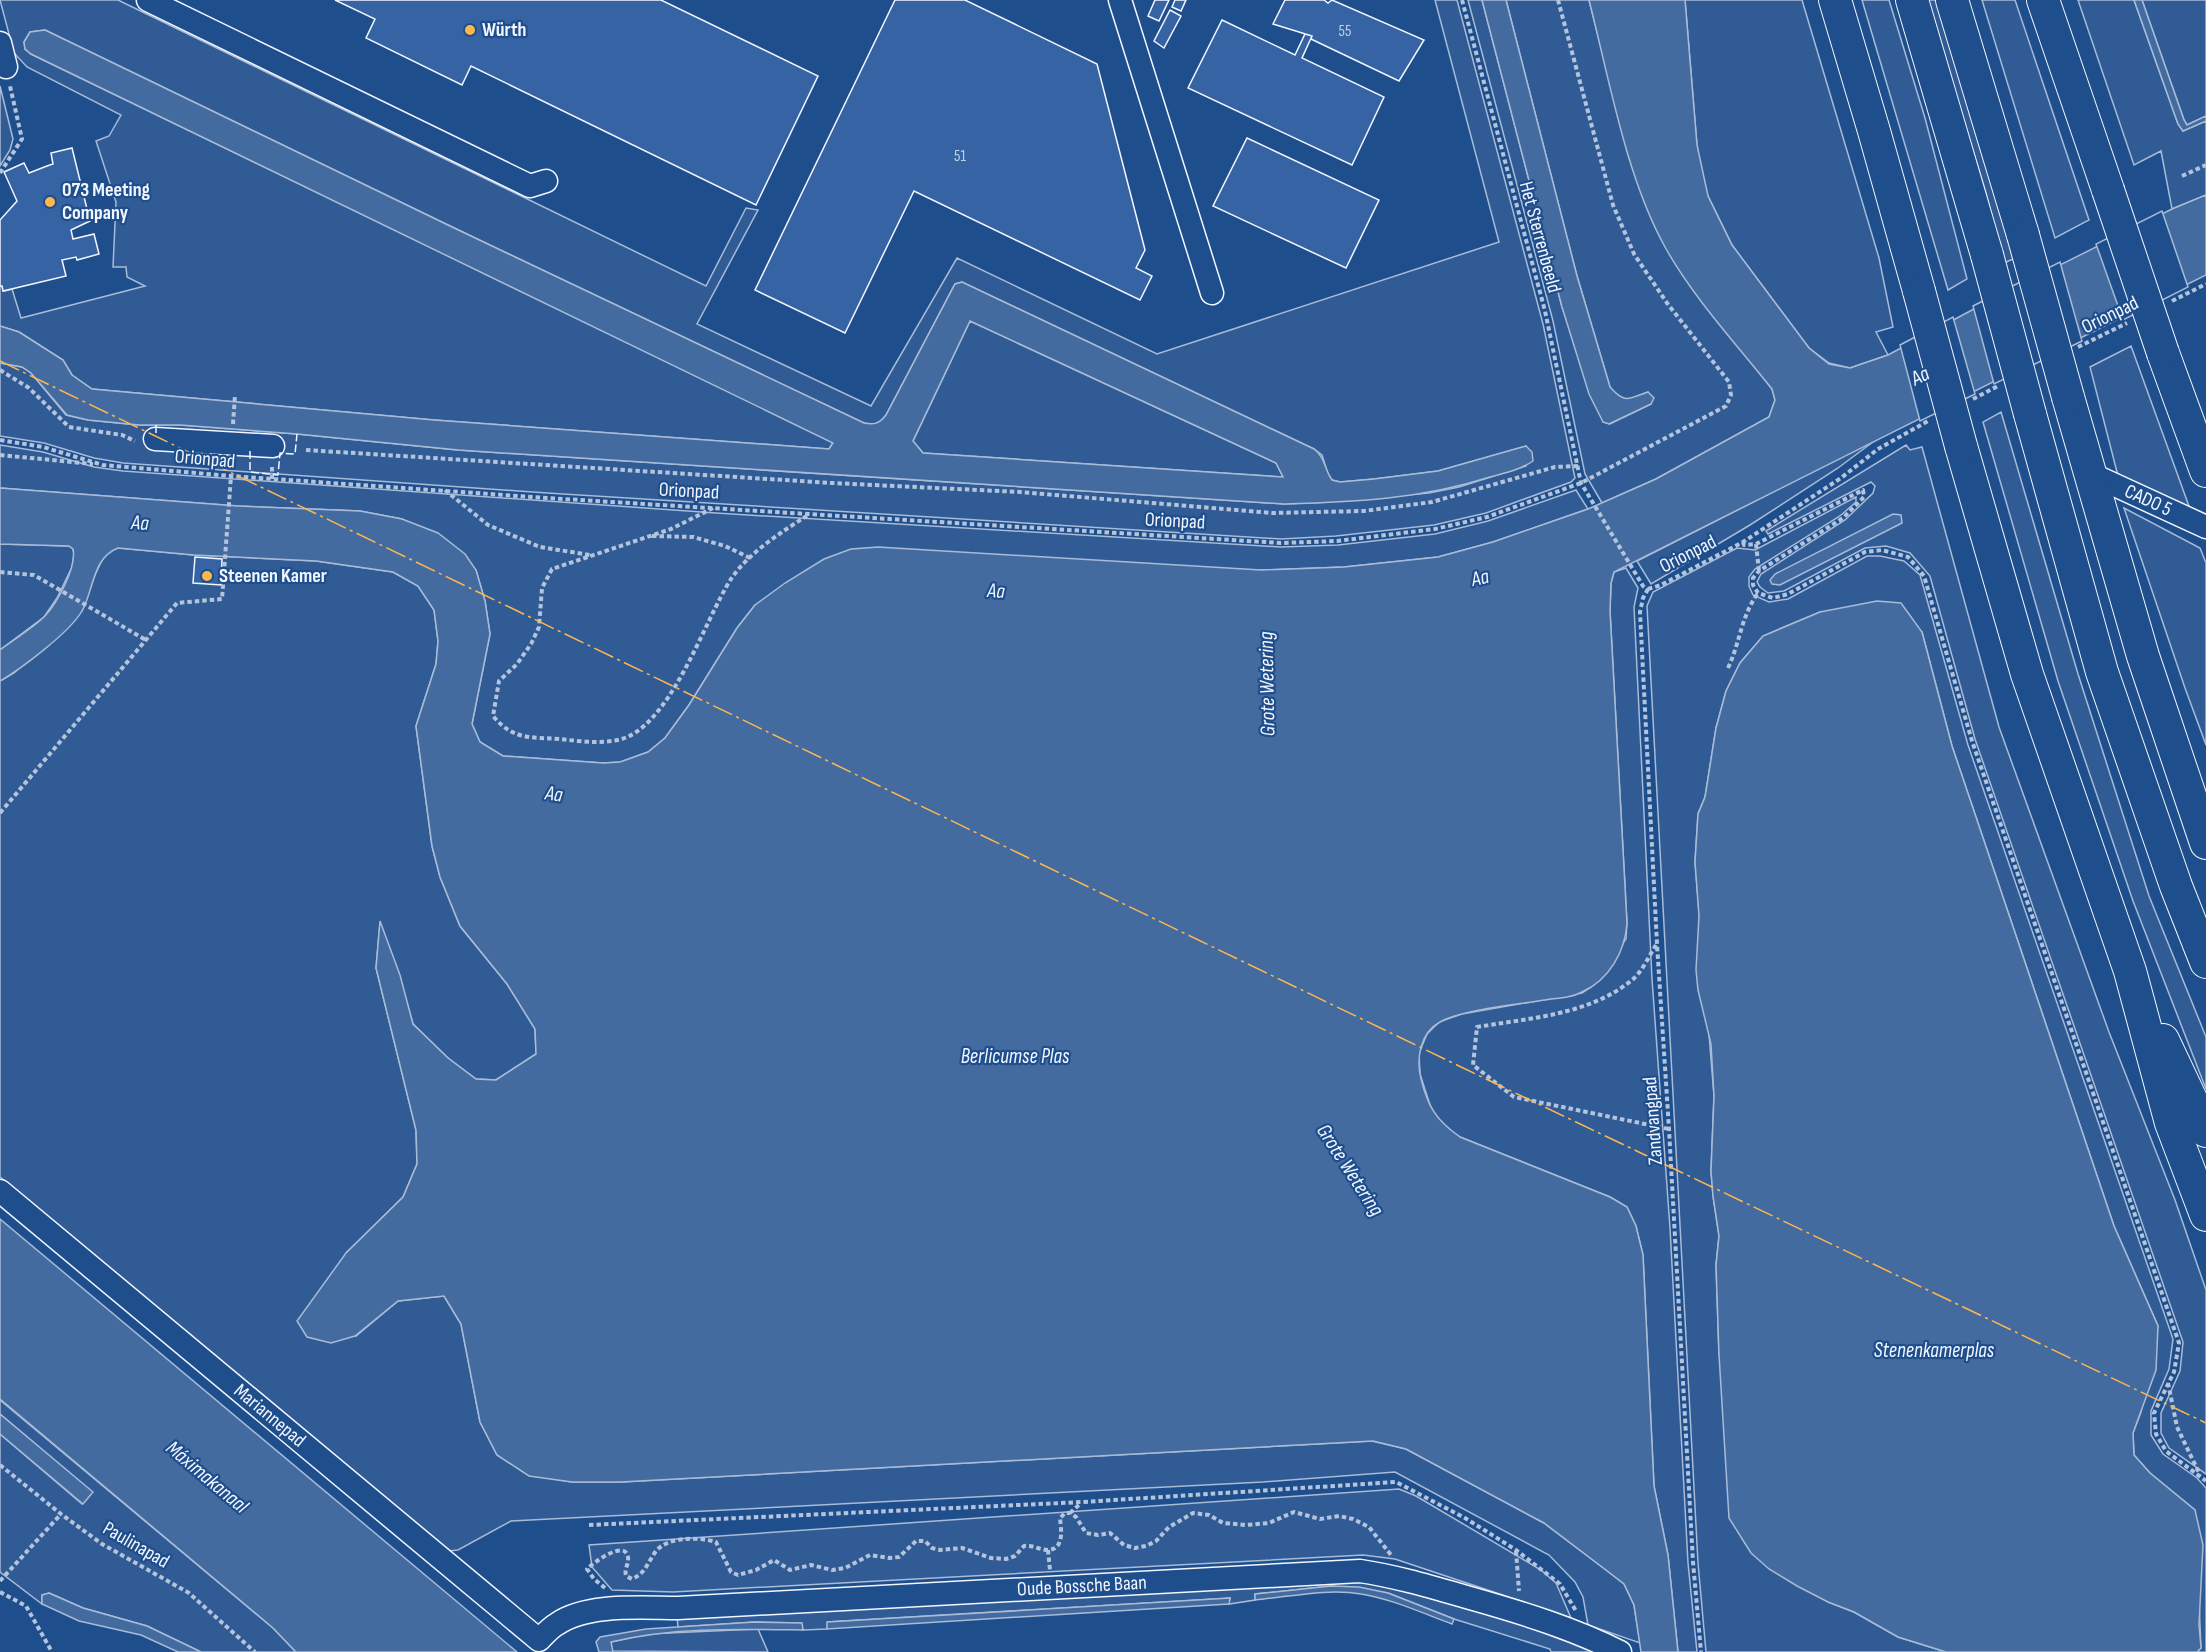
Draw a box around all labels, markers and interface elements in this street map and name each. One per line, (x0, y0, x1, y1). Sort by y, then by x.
place label: Würth (482, 18, 526, 42)
house number: 55 (1339, 22, 1351, 41)
marker: Würth (463, 23, 477, 37)
house number: 51 (954, 147, 966, 166)
place label: 073 Meeting Company (62, 178, 151, 225)
street label: Het Sterrenbeeld (1514, 179, 1566, 295)
marker: 073 Meeting Company (43, 195, 57, 209)
street label: Orionpad (2078, 291, 2142, 339)
water label: Aa (1906, 361, 1934, 392)
street label: Orionpad (174, 444, 236, 474)
street label: Orionpad (658, 477, 720, 505)
street label: CADO 5 (2121, 479, 2176, 522)
street label: Orionpad (1144, 507, 1206, 535)
water label: Aa (130, 510, 150, 536)
street label: Orionpad (1656, 530, 1720, 578)
place label: Steenen Kamer (219, 564, 327, 588)
water label: Aa (1468, 564, 1492, 592)
marker: Steenen Kamer (200, 569, 214, 583)
water label: Aa (986, 578, 1006, 604)
water label: Grote Wetering (1254, 631, 1280, 737)
water label: Aa (543, 780, 565, 808)
water label: Berlicumse Plas (961, 1044, 1070, 1069)
street label: Zandvangpad (1638, 1076, 1668, 1166)
water label: Grote Wetering (1311, 1119, 1389, 1221)
water label: Stenenkamerplas (1874, 1338, 1995, 1363)
street label: Mariannepad (229, 1379, 311, 1452)
water label: Máximakanaal (161, 1435, 254, 1519)
street label: Paulinapad (99, 1516, 173, 1574)
street label: Oude Bossche Baan (1016, 1571, 1147, 1602)

